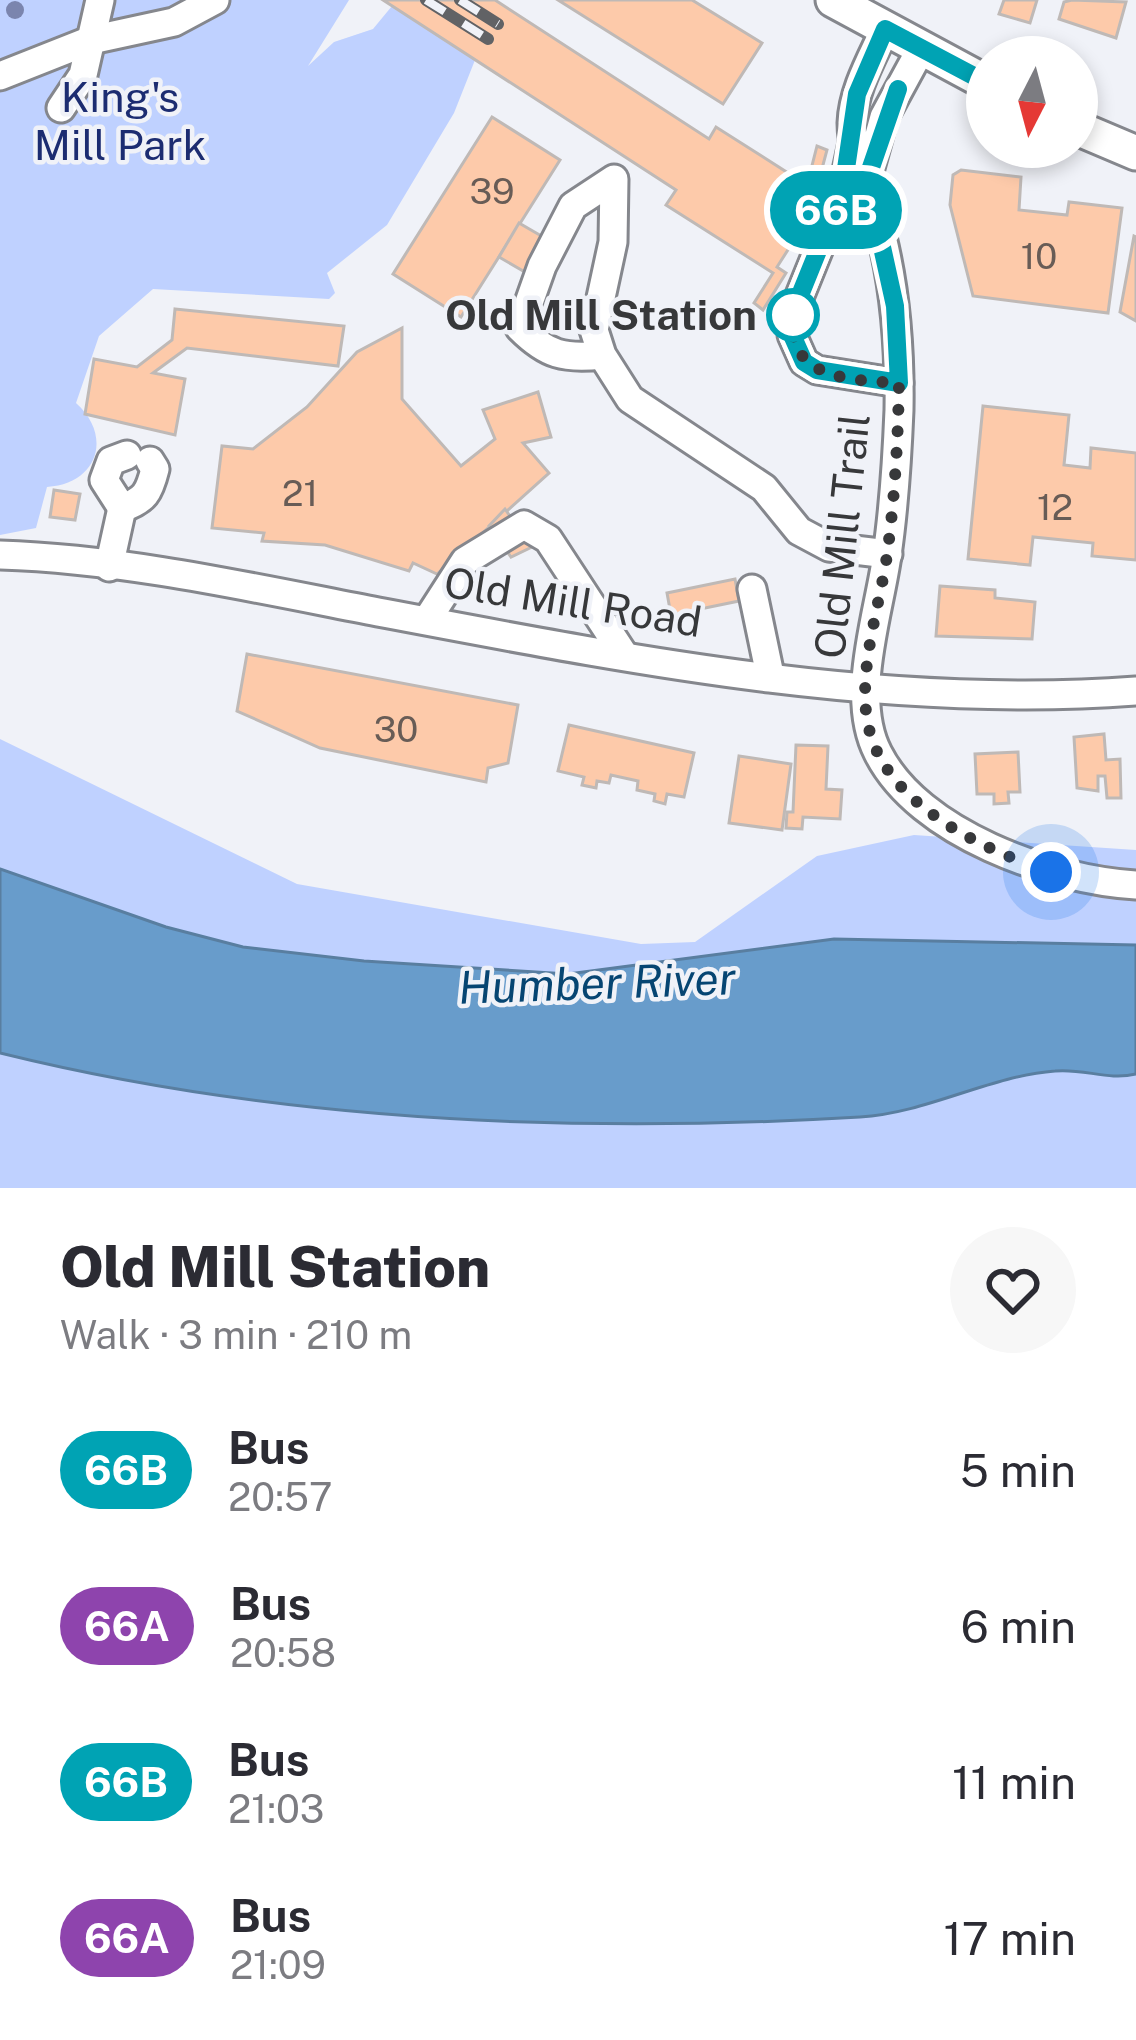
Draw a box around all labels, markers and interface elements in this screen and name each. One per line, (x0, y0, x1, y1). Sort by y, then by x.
north arrow (966, 36, 1098, 168)
map controls (966, 36, 1098, 168)
park label: King's Mill Park (34, 72, 206, 169)
house number: 39 (470, 170, 514, 212)
line badge: 66B (767, 171, 905, 249)
text: 66B (794, 185, 878, 234)
house number: 10 (1021, 235, 1057, 277)
place label: Old Mill Station (445, 290, 757, 339)
marker: Old Mill Station (768, 290, 818, 340)
street label: Old Mill Trail (804, 411, 879, 661)
house number: 21 (282, 472, 318, 514)
house number: 12 (1037, 486, 1073, 528)
street label: Old Mill Road (441, 557, 705, 646)
house number: 30 (374, 708, 418, 750)
your location (1021, 842, 1081, 902)
water label: Humber River (457, 951, 738, 1014)
button: heart (950, 1227, 1076, 1353)
text: Old Mill Station (60, 1233, 490, 1300)
text: Walk · 3 min · 210 m (60, 1312, 412, 1358)
text: Bus (228, 1421, 309, 1474)
text: 5 min (960, 1444, 1076, 1497)
text: 66B (84, 1445, 168, 1494)
text: 20:57 (228, 1474, 332, 1520)
text: Bus (230, 1577, 311, 1630)
text: 6 min (961, 1600, 1076, 1653)
text: 66A (84, 1601, 170, 1650)
text: 20:58 (230, 1630, 336, 1676)
text: Bus (228, 1733, 309, 1786)
text: 11 min (952, 1756, 1076, 1809)
text: 66B (84, 1757, 168, 1806)
text: 21:03 (228, 1786, 324, 1832)
text: Bus (230, 1889, 311, 1942)
text: 17 min (943, 1912, 1076, 1965)
text: 66A (84, 1913, 170, 1962)
text: 21:09 (230, 1942, 326, 1988)

